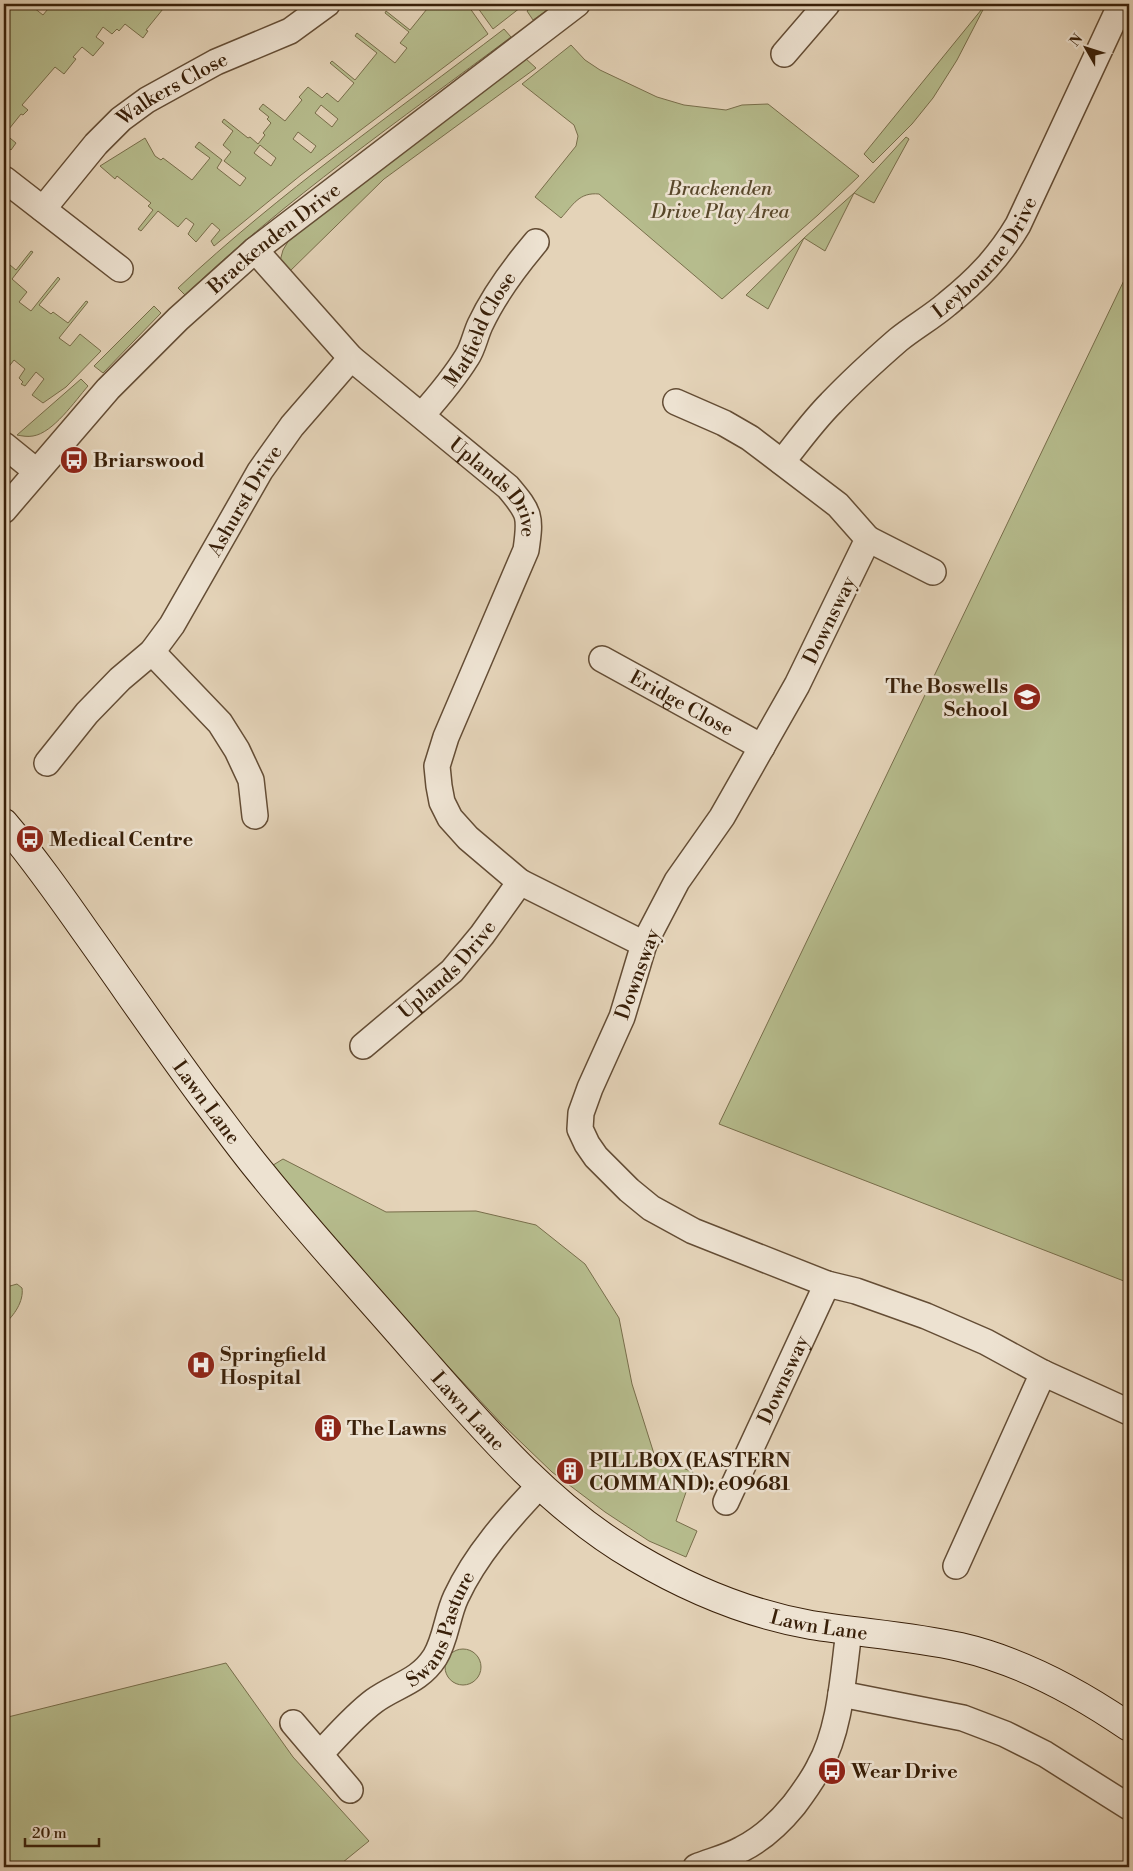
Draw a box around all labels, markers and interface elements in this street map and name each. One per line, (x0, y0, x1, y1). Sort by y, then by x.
north arrow (1060, 22, 1110, 72)
text: N (1066, 30, 1087, 50)
street label: Walkers Close (112, 48, 232, 132)
park label: Brackenden Drive Play Area (650, 177, 790, 225)
street label: Brackenden Drive (202, 178, 346, 301)
street label: Leybourne Drive (928, 193, 1043, 325)
street label: Matfield Close (439, 267, 522, 393)
street label: Uplands Drive (443, 433, 540, 538)
street label: Ashurst Drive (202, 441, 289, 562)
bus stop icon: Briarswood (59, 445, 89, 475)
place label: Briarswood (93, 449, 205, 474)
street label: Downsway (798, 572, 862, 669)
street label: Eridge Close (625, 666, 737, 743)
place label: The Boswells School (886, 675, 1008, 723)
school or university icon: The Boswells School (1012, 682, 1042, 712)
bus stop icon: Medical Centre (15, 824, 45, 854)
place label: Medical Centre (49, 828, 194, 853)
street label: Uplands Drive (394, 916, 502, 1025)
street label: Downsway (610, 925, 666, 1023)
street label: Lawn Lane (166, 1056, 245, 1150)
street label: Downsway (753, 1332, 816, 1428)
place label: Springfield Hospital (220, 1343, 327, 1391)
hospital icon: Springfield Hospital (186, 1350, 216, 1380)
street label: Lawn Lane (425, 1367, 510, 1457)
building icon: The Lawns (313, 1413, 343, 1443)
place label: The Lawns (347, 1417, 447, 1442)
place label: PILLBOX (EASTERN COMMAND): e09681 (589, 1449, 791, 1497)
building icon: PILLBOX (EASTERN COMMAND): e09681 (555, 1456, 585, 1486)
street label: Swans Pasture (402, 1567, 481, 1694)
street label: Lawn Lane (767, 1605, 869, 1647)
bus stop icon: Wear Drive (817, 1756, 847, 1786)
place label: Wear Drive (850, 1760, 958, 1785)
scale bar (25, 1816, 99, 1848)
text: 20 m (32, 1824, 67, 1843)

